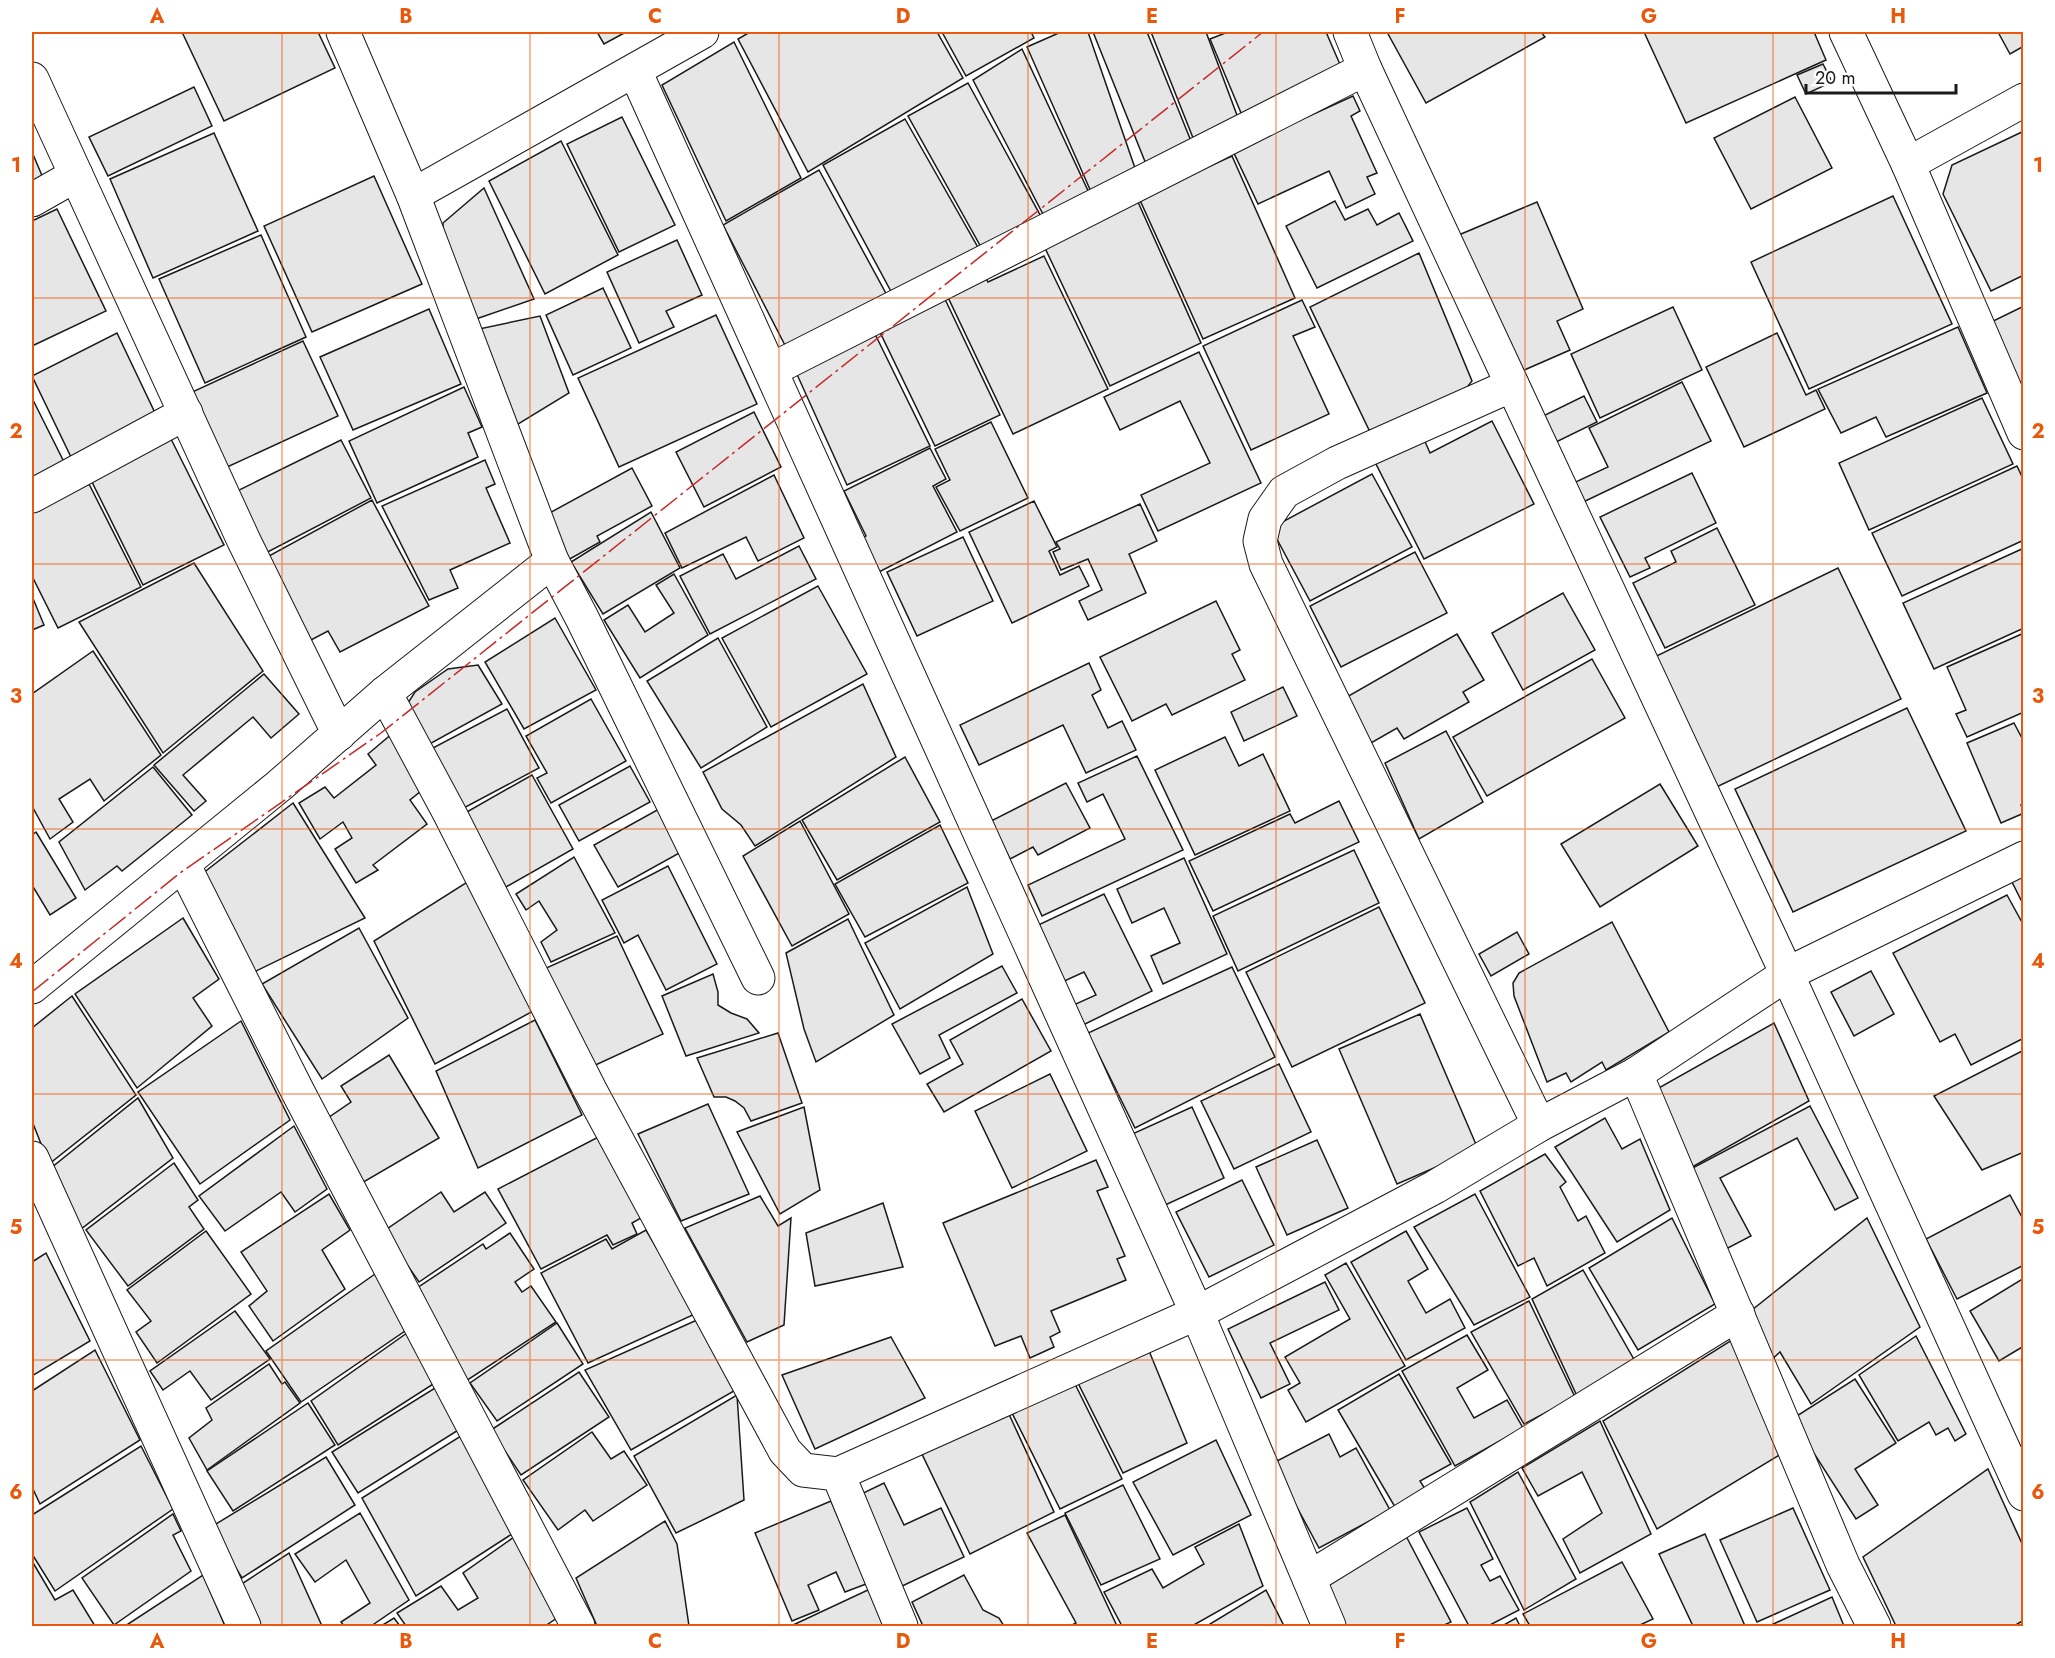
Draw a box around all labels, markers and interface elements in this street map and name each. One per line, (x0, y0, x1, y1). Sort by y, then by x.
text: A (149, 2, 165, 31)
text: B (399, 2, 413, 31)
text: C (648, 2, 662, 31)
text: D (896, 2, 910, 31)
text: E (1146, 2, 1158, 31)
text: F (1394, 2, 1406, 31)
text: G (1641, 2, 1657, 31)
text: H (1890, 2, 1906, 31)
scale bar (1806, 57, 1956, 95)
text: 20 m (1815, 65, 1855, 91)
text: 1 (11, 151, 21, 180)
text: 1 (2033, 151, 2043, 180)
text: 2 (9, 417, 23, 446)
text: 2 (2031, 417, 2045, 446)
text: 3 (10, 682, 22, 711)
text: 3 (2032, 682, 2044, 711)
text: 4 (9, 947, 23, 976)
text: 4 (2031, 947, 2045, 976)
text: 5 (10, 1213, 23, 1242)
text: 5 (2032, 1213, 2045, 1242)
text: 6 (9, 1478, 23, 1507)
text: 6 (2031, 1478, 2045, 1507)
text: A (149, 1627, 165, 1656)
text: B (399, 1627, 413, 1656)
text: C (648, 1627, 662, 1656)
text: D (896, 1627, 910, 1656)
text: E (1146, 1627, 1158, 1656)
text: F (1394, 1627, 1406, 1656)
text: G (1641, 1627, 1657, 1656)
text: H (1890, 1627, 1906, 1656)

